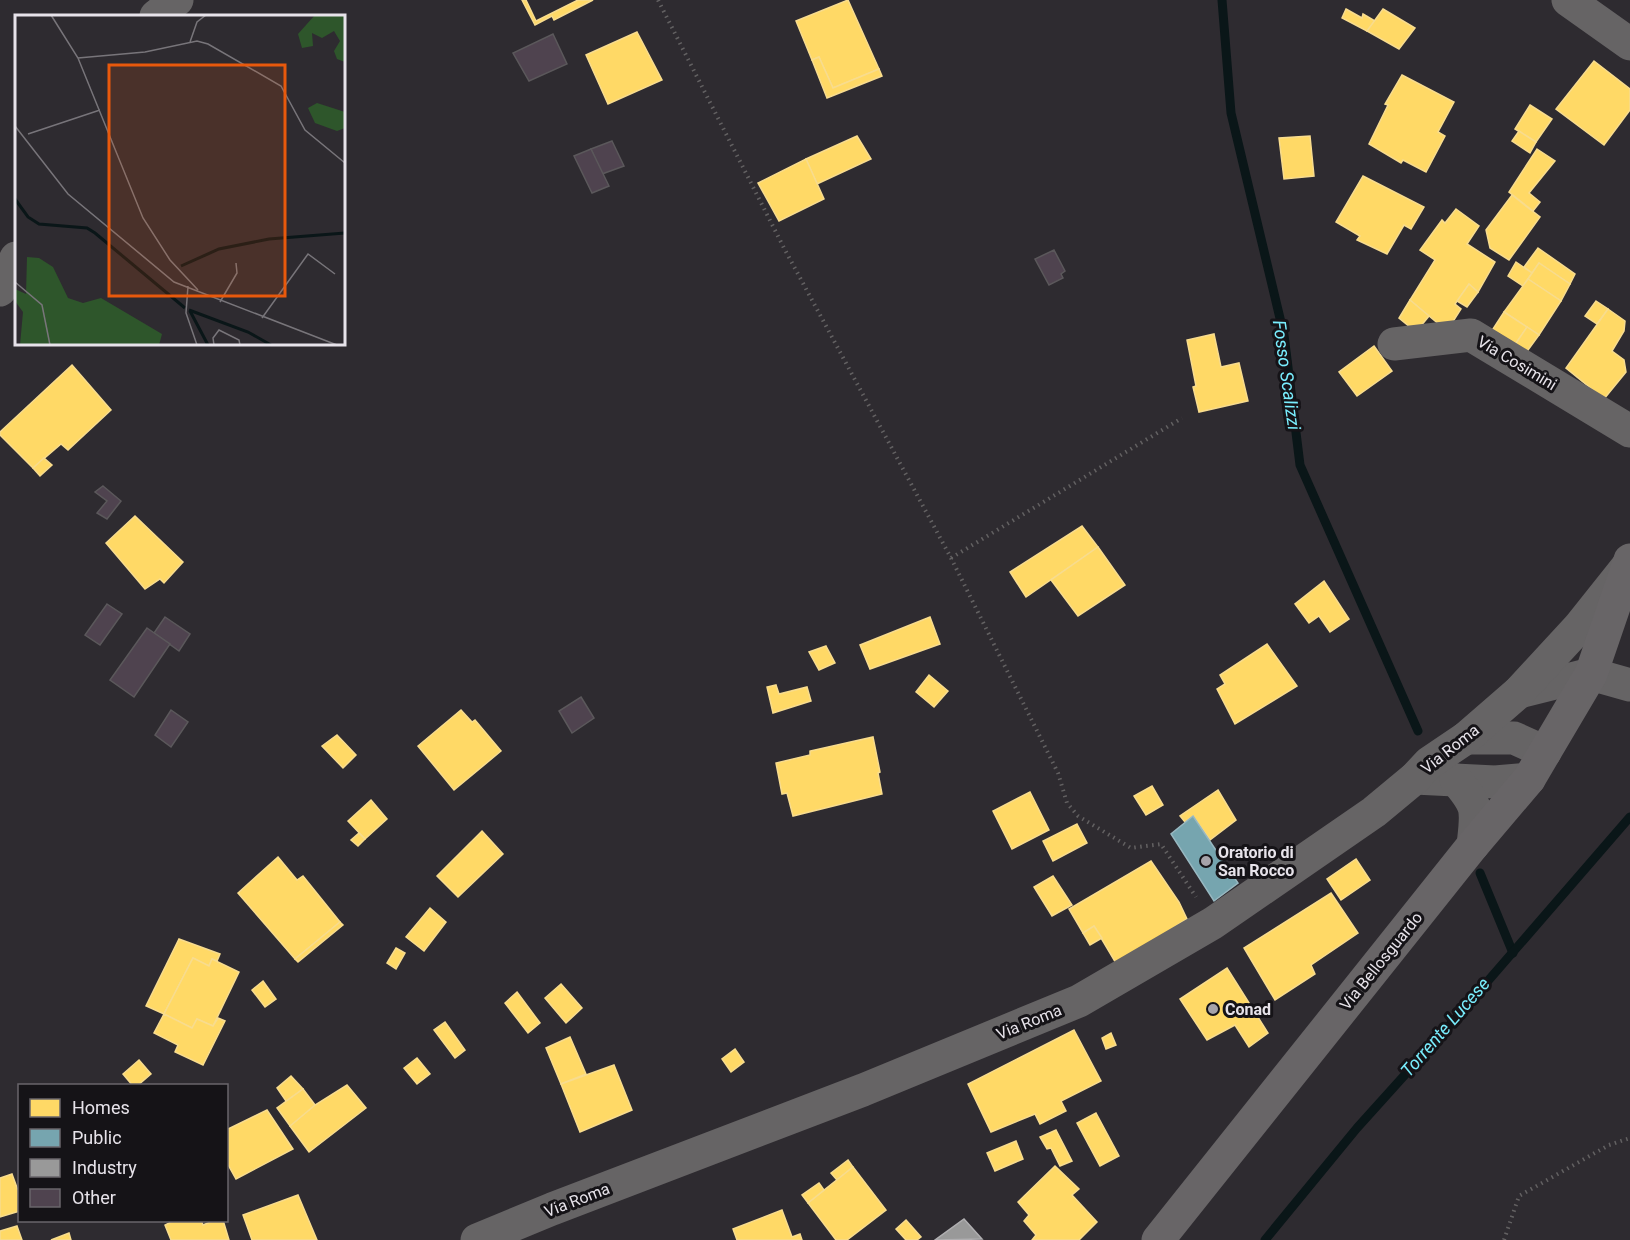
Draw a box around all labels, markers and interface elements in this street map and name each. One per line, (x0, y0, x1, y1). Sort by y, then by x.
inset map (15, 15, 345, 345)
water label: Fosso Scalizzi (1269, 319, 1305, 432)
street label: Via Cosimini (1474, 332, 1560, 394)
street label: Via Roma (1417, 720, 1483, 778)
place label: Oratorio di San Rocco (1218, 843, 1294, 880)
marker: Oratorio di San Rocco (1199, 854, 1213, 868)
street label: Via Bellosguardo (1336, 908, 1426, 1014)
water label: Torrente Lucese (1396, 973, 1494, 1081)
street label: Via Roma (994, 1000, 1064, 1044)
place label: Conad (1225, 1000, 1271, 1019)
marker: Conad (1206, 1002, 1220, 1016)
legend (18, 1084, 228, 1222)
text: Homes (72, 1097, 130, 1118)
text: Public (72, 1127, 122, 1148)
text: Industry (72, 1157, 137, 1178)
street label: Via Roma (542, 1179, 612, 1221)
text: Other (72, 1187, 116, 1208)

